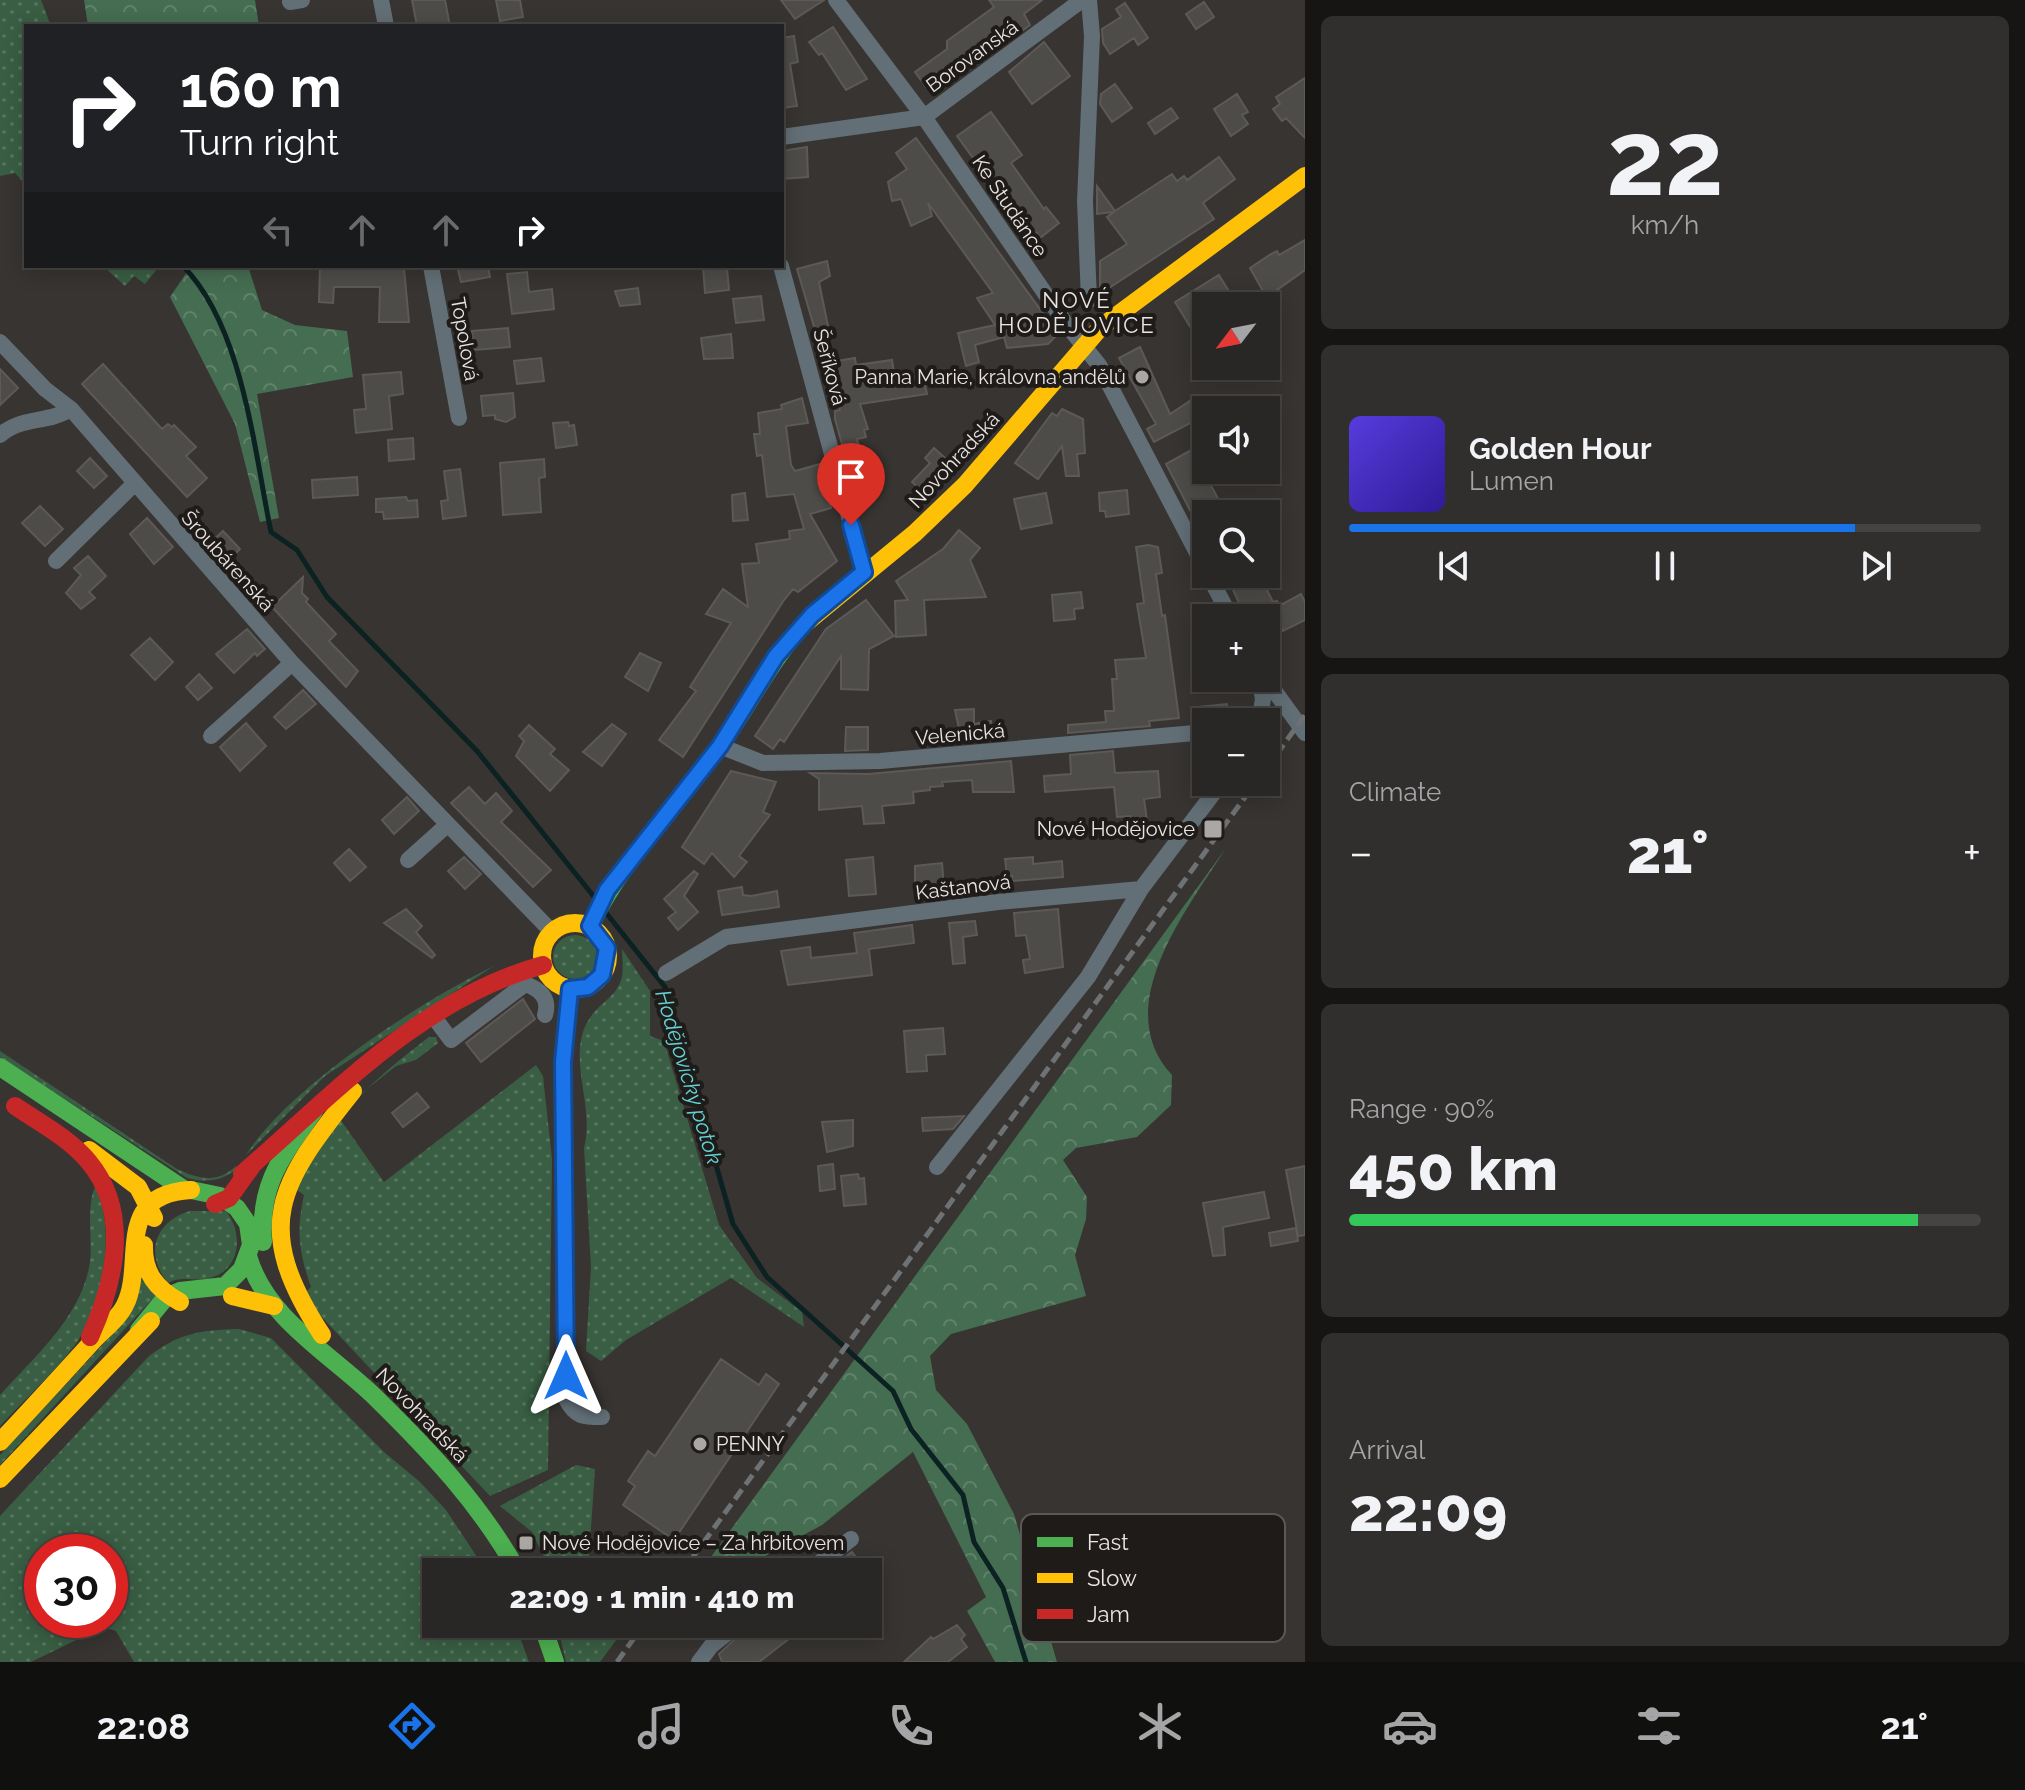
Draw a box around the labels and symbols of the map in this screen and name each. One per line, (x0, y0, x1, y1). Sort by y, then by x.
street label: Borovanská (921, 15, 1023, 97)
street label: Ke Studánce (967, 151, 1053, 262)
district label: NOVÉ HODĚJOVICE (998, 287, 1156, 338)
north arrow (1192, 292, 1280, 380)
street label: Topolová (446, 295, 484, 383)
street label: Šeříková (808, 326, 853, 408)
place label: Panna Marie, královna andělů (855, 365, 1126, 389)
marker: Panna Marie, královna andělů (1133, 368, 1151, 386)
street label: Novohradská (904, 407, 1004, 513)
pin (817, 443, 885, 525)
street label: Šroubárenská (177, 505, 280, 616)
street label: Velenická (914, 718, 1006, 750)
place label: Nové Hodějovice (1037, 817, 1195, 841)
marker: Nové Hodějovice (1202, 818, 1224, 840)
street label: Kaštanová (914, 869, 1012, 905)
water label: Hodějovický potok (650, 987, 728, 1168)
position arrow (524, 1334, 608, 1418)
street label: Novohradská (371, 1363, 473, 1467)
place label: PENNY (716, 1432, 785, 1456)
marker: PENNY (691, 1435, 709, 1453)
legend (1021, 1514, 1285, 1642)
text: Fast (1087, 1529, 1129, 1555)
place label: Nové Hodějovice – Za hřbitovem (542, 1531, 844, 1555)
speed limit sign: 30 (24, 1534, 128, 1638)
marker: Nové Hodějovice – Za hřbitovem (517, 1534, 535, 1552)
text: Slow (1087, 1565, 1137, 1591)
text: Jam (1087, 1601, 1130, 1627)

